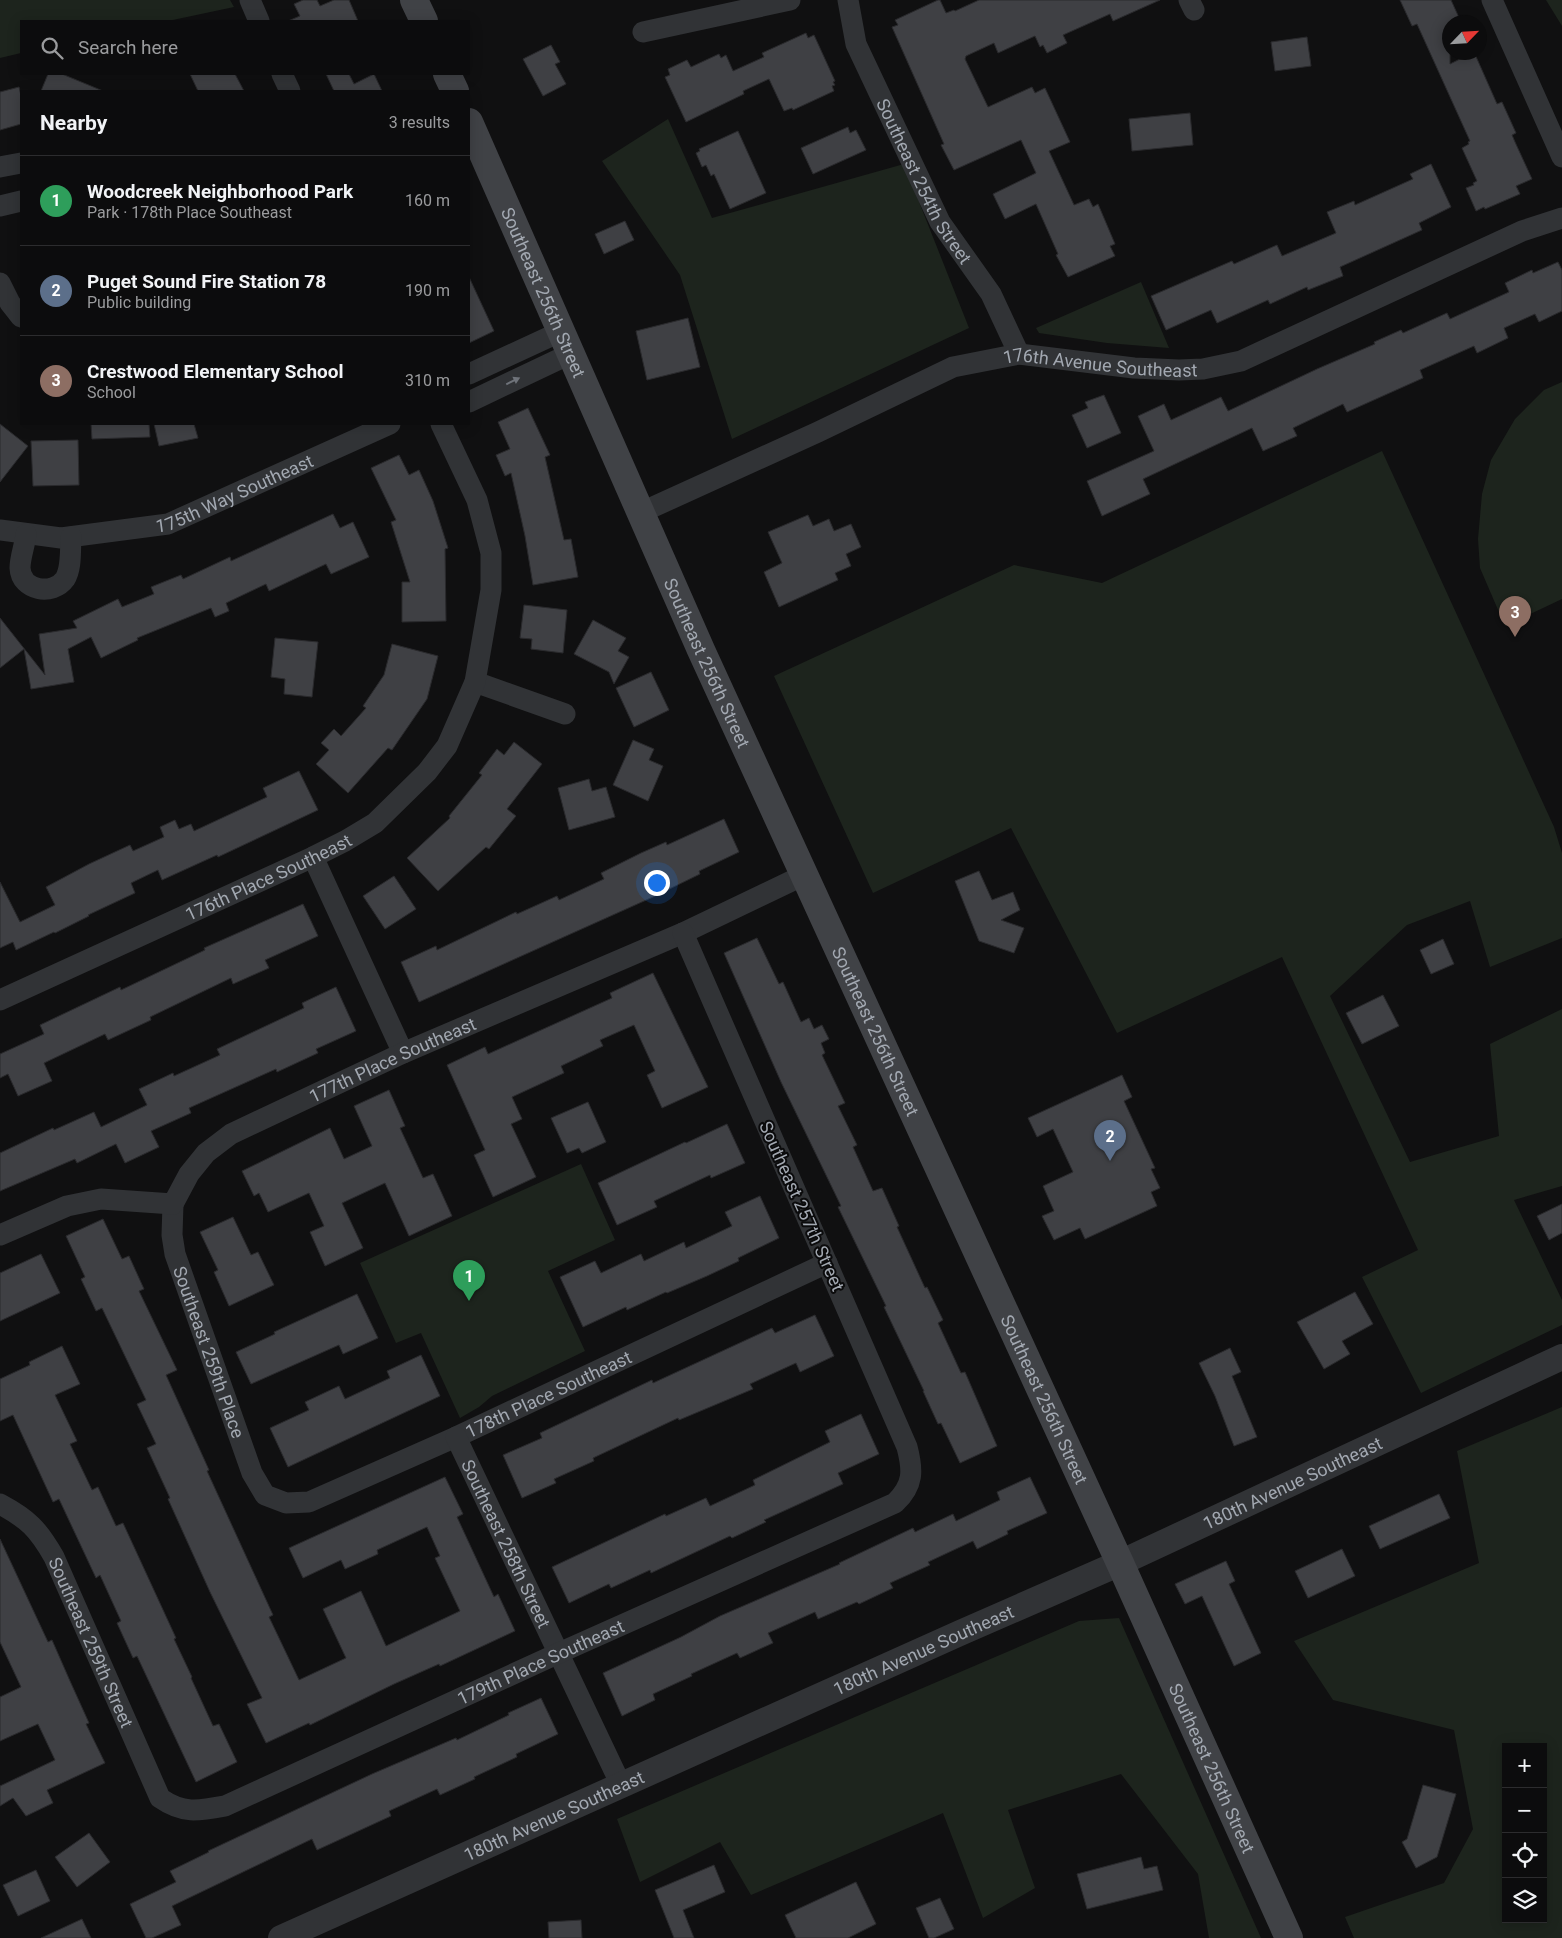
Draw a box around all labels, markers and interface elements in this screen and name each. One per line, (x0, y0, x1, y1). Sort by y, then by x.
north arrow (1442, 15, 1487, 60)
search box (20, 20, 470, 75)
icon: search (38, 34, 66, 62)
text: Search here (78, 36, 178, 59)
street label: Southeast 254th Street (873, 95, 977, 268)
text: Nearby (40, 111, 107, 135)
text: 3 results (389, 113, 450, 132)
text: Woodcreek Neighborhood Park (87, 180, 353, 203)
text: 1 (51, 191, 61, 210)
text: 160 m (405, 191, 450, 210)
text: Park · 178th Place Southeast (87, 203, 292, 222)
street label: Southeast 256th Street (497, 204, 590, 381)
text: Puget Sound Fire Station 78 (87, 270, 326, 293)
text: 2 (51, 281, 61, 300)
text: 190 m (405, 281, 450, 300)
text: Public building (87, 293, 191, 312)
street label: 176th Avenue Southeast (1001, 343, 1198, 381)
text: Crestwood Elementary School (87, 360, 344, 383)
text: 3 (51, 371, 61, 390)
text: 310 m (405, 371, 450, 390)
one-way arrow (506, 377, 520, 385)
text: School (87, 383, 136, 402)
street label: 175th Way Southeast (154, 450, 316, 536)
street label: Southeast 256th Street (660, 575, 755, 751)
pin: 3 (1499, 596, 1531, 637)
street label: 176th Place Southeast (182, 829, 355, 925)
your location (644, 870, 670, 896)
street label: Southeast 256th Street (828, 943, 924, 1119)
street label: 177th Place Southeast (305, 1013, 479, 1106)
street label: Southeast 257th Street (755, 1118, 849, 1294)
pin: 2 (1094, 1120, 1126, 1161)
pin: 1 (453, 1260, 485, 1301)
street label: Southeast 259th Place (170, 1263, 249, 1441)
street label: Southeast 256th Street (997, 1311, 1093, 1487)
street label: 178th Place Southeast (462, 1346, 635, 1442)
street label: 180th Avenue Southeast (1199, 1432, 1385, 1533)
street label: Southeast 258th Street (458, 1456, 555, 1631)
street label: Southeast 259th Street (45, 1554, 138, 1731)
street label: 180th Avenue Southeast (830, 1600, 1017, 1699)
street label: 179th Place Southeast (454, 1615, 627, 1709)
street label: Southeast 256th Street (1165, 1680, 1260, 1856)
map controls (1502, 1743, 1547, 1923)
button: + (1502, 1743, 1547, 1788)
street label: 180th Avenue Southeast (460, 1766, 647, 1865)
button: − (1502, 1788, 1547, 1833)
button: locate (1502, 1833, 1547, 1878)
button: layers (1502, 1878, 1547, 1923)

